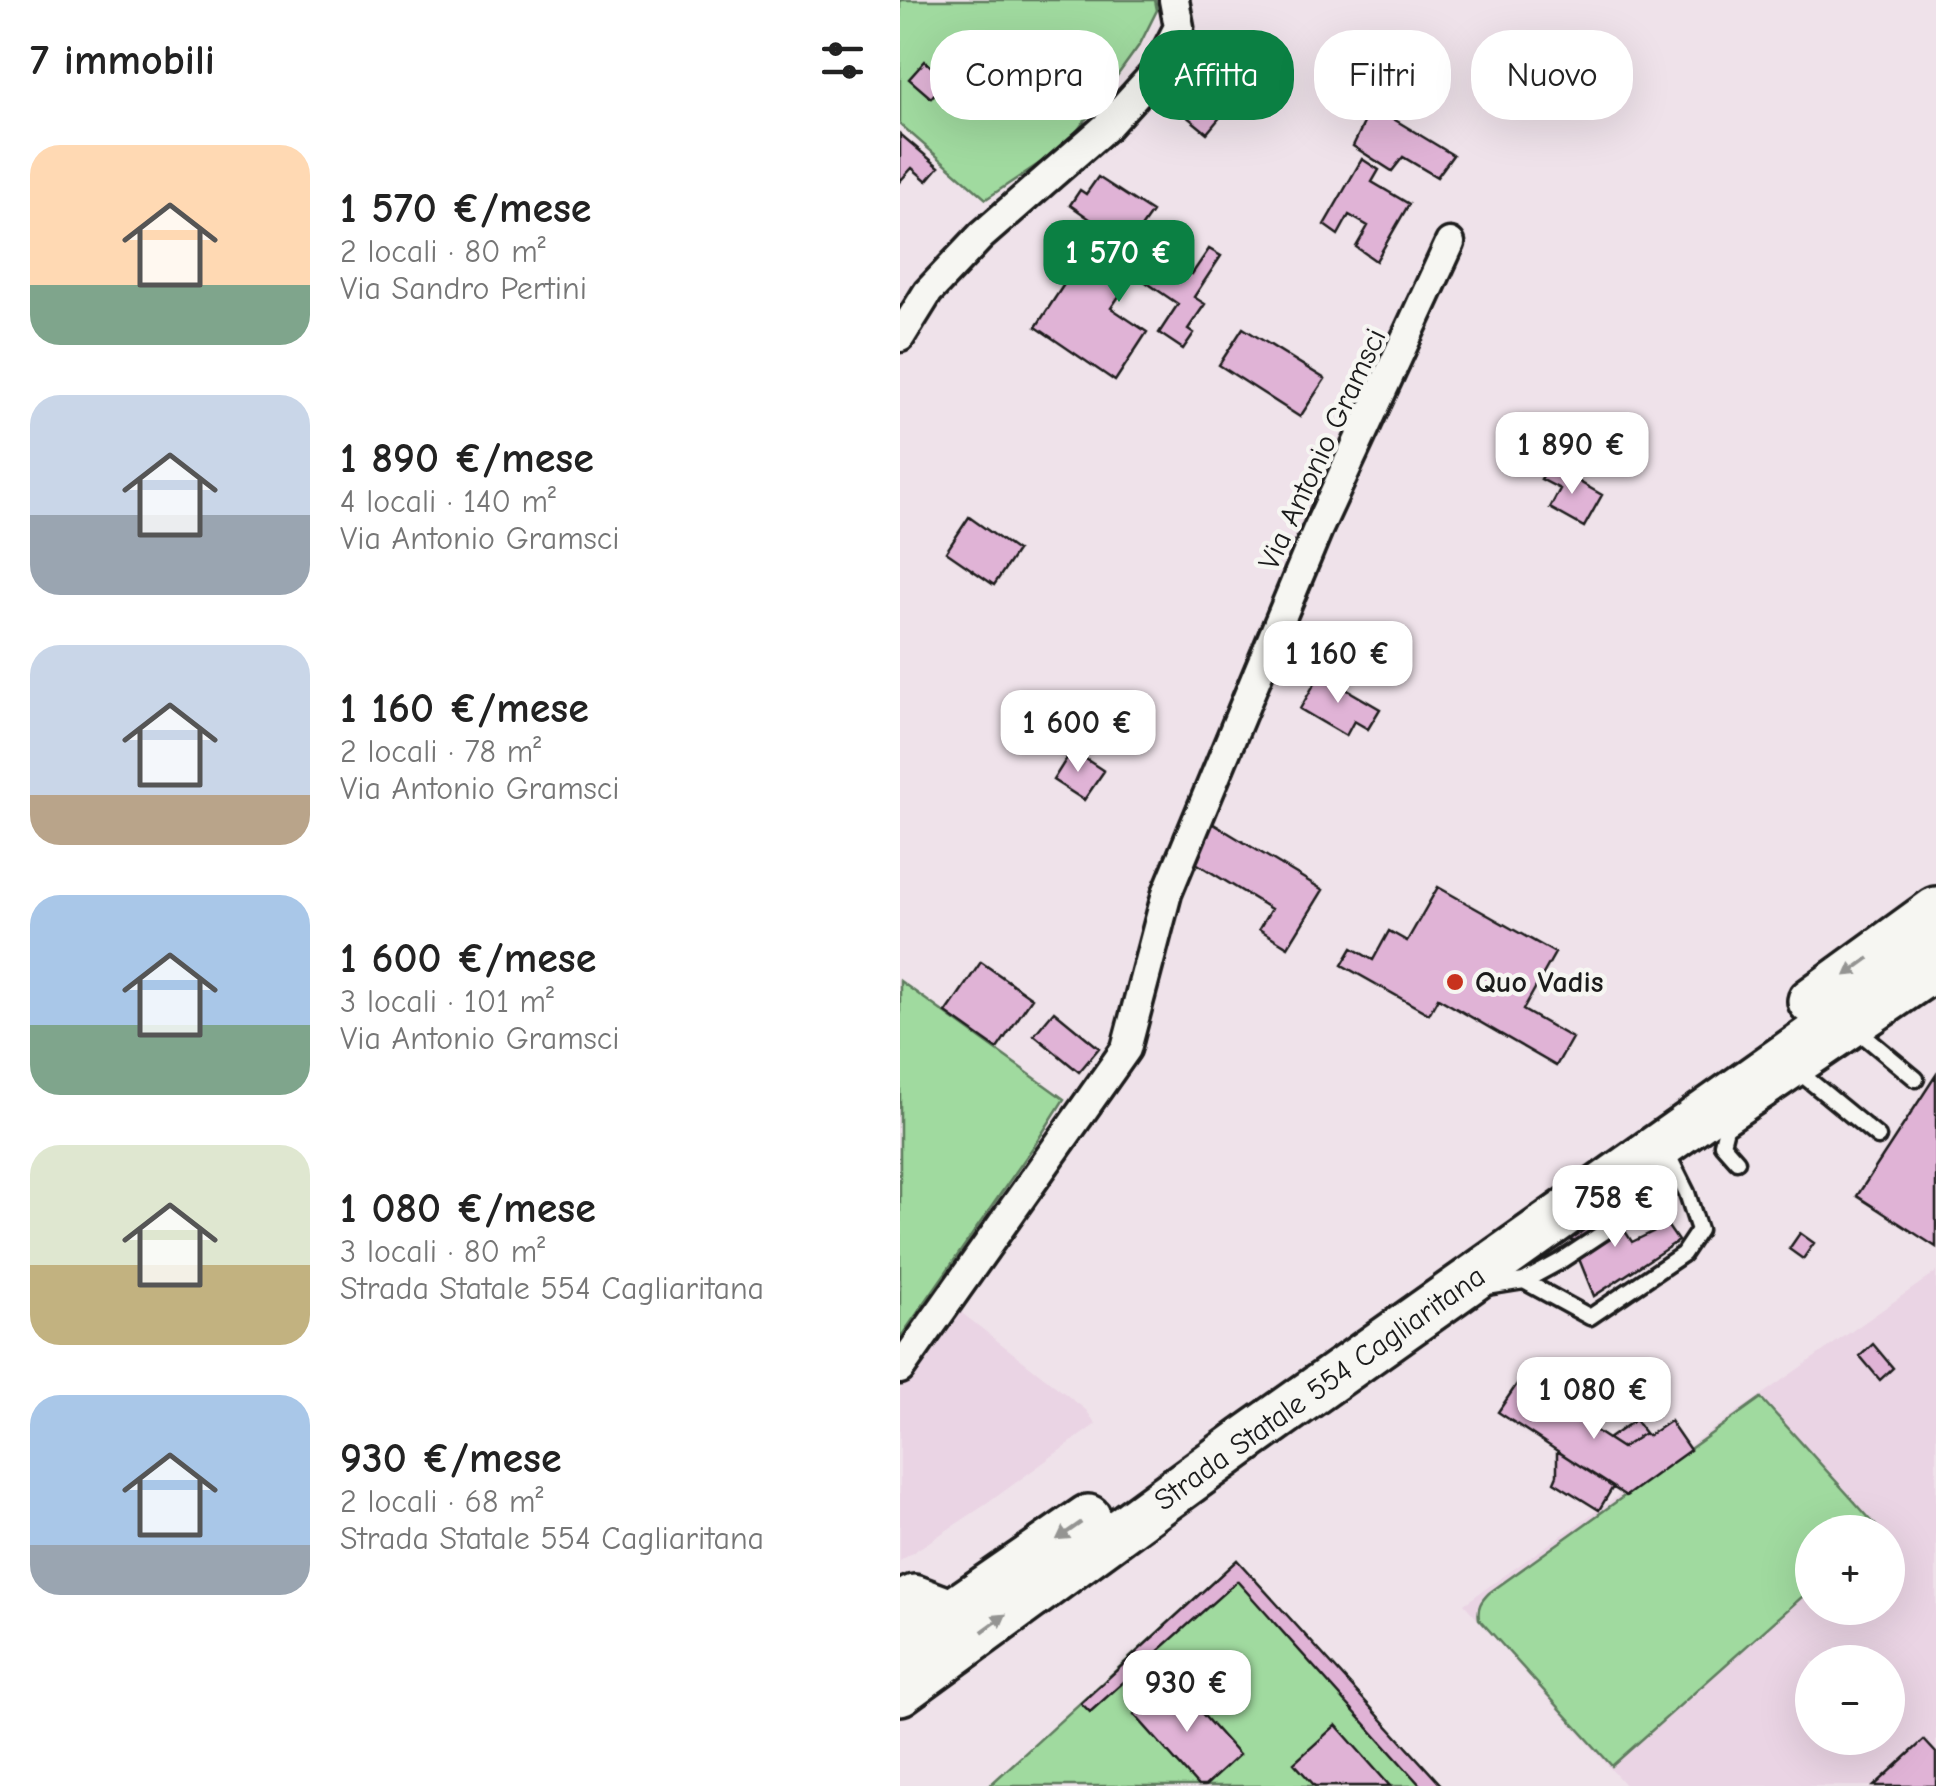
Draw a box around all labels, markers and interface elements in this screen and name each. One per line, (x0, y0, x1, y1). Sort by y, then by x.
chip: Compra (930, 30, 1119, 120)
chip: Affitta (1139, 30, 1294, 120)
chip: Filtri (1314, 30, 1451, 120)
chip: Nuovo (1471, 30, 1633, 120)
icon: filters (815, 33, 870, 88)
text: 7 immobili (30, 36, 215, 85)
text: 1 570 €/mese (340, 184, 592, 233)
icon: home (110, 185, 230, 305)
pin: 1 570 € (1027, 220, 1211, 305)
text: 2 locali · 80 m² (340, 233, 546, 270)
text: 1 570 € (1065, 234, 1173, 271)
text: Via Sandro Pertini (340, 270, 587, 307)
street label: Via Antonio Gramsci (1251, 323, 1394, 575)
pin: 1 890 € (1480, 412, 1664, 497)
text: 1 890 € (1518, 426, 1626, 463)
text: 1 890 €/mese (340, 434, 594, 483)
icon: home (110, 435, 230, 555)
text: 4 locali · 140 m² (340, 483, 556, 520)
text: Via Antonio Gramsci (340, 520, 620, 557)
pin: 1 160 € (1246, 621, 1430, 706)
text: 1 160 € (1285, 635, 1391, 672)
text: 1 160 €/mese (340, 684, 589, 733)
icon: home (110, 685, 230, 805)
pin: 1 600 € (986, 690, 1170, 775)
text: 1 600 € (1023, 704, 1133, 741)
text: 2 locali · 78 m² (340, 733, 541, 770)
text: Via Antonio Gramsci (340, 770, 620, 807)
text: 1 600 €/mese (340, 934, 596, 983)
icon: home (110, 935, 230, 1055)
one-way arrow (1844, 957, 1870, 977)
place label: Quo Vadis (1475, 965, 1603, 1000)
marker: Quo Vadis (1444, 971, 1466, 993)
text: 3 locali · 101 m² (340, 983, 554, 1020)
text: Via Antonio Gramsci (340, 1020, 620, 1057)
pin: 758 € (1545, 1165, 1685, 1250)
text: 758 € (1574, 1179, 1656, 1216)
text: 1 080 €/mese (340, 1184, 596, 1233)
icon: home (110, 1185, 230, 1305)
text: 3 locali · 80 m² (340, 1233, 545, 1270)
street label: Strada Statale 554 Cagliaritana (1148, 1259, 1492, 1518)
text: Strada Statale 554 Cagliaritana (340, 1270, 764, 1307)
pin: 1 080 € (1502, 1357, 1686, 1442)
text: 1 080 € (1539, 1371, 1649, 1408)
text: 930 €/mese (340, 1434, 562, 1483)
icon: home (110, 1435, 230, 1555)
text: 2 locali · 68 m² (340, 1483, 544, 1520)
map controls (1795, 1515, 1905, 1755)
button: + (1795, 1515, 1905, 1625)
text: Strada Statale 554 Cagliaritana (340, 1520, 764, 1557)
one-way arrow (1056, 1521, 1082, 1540)
one-way arrow (981, 1614, 1007, 1634)
button: − (1795, 1645, 1905, 1755)
pin: 930 € (1117, 1650, 1257, 1735)
text: 930 € (1145, 1664, 1229, 1701)

